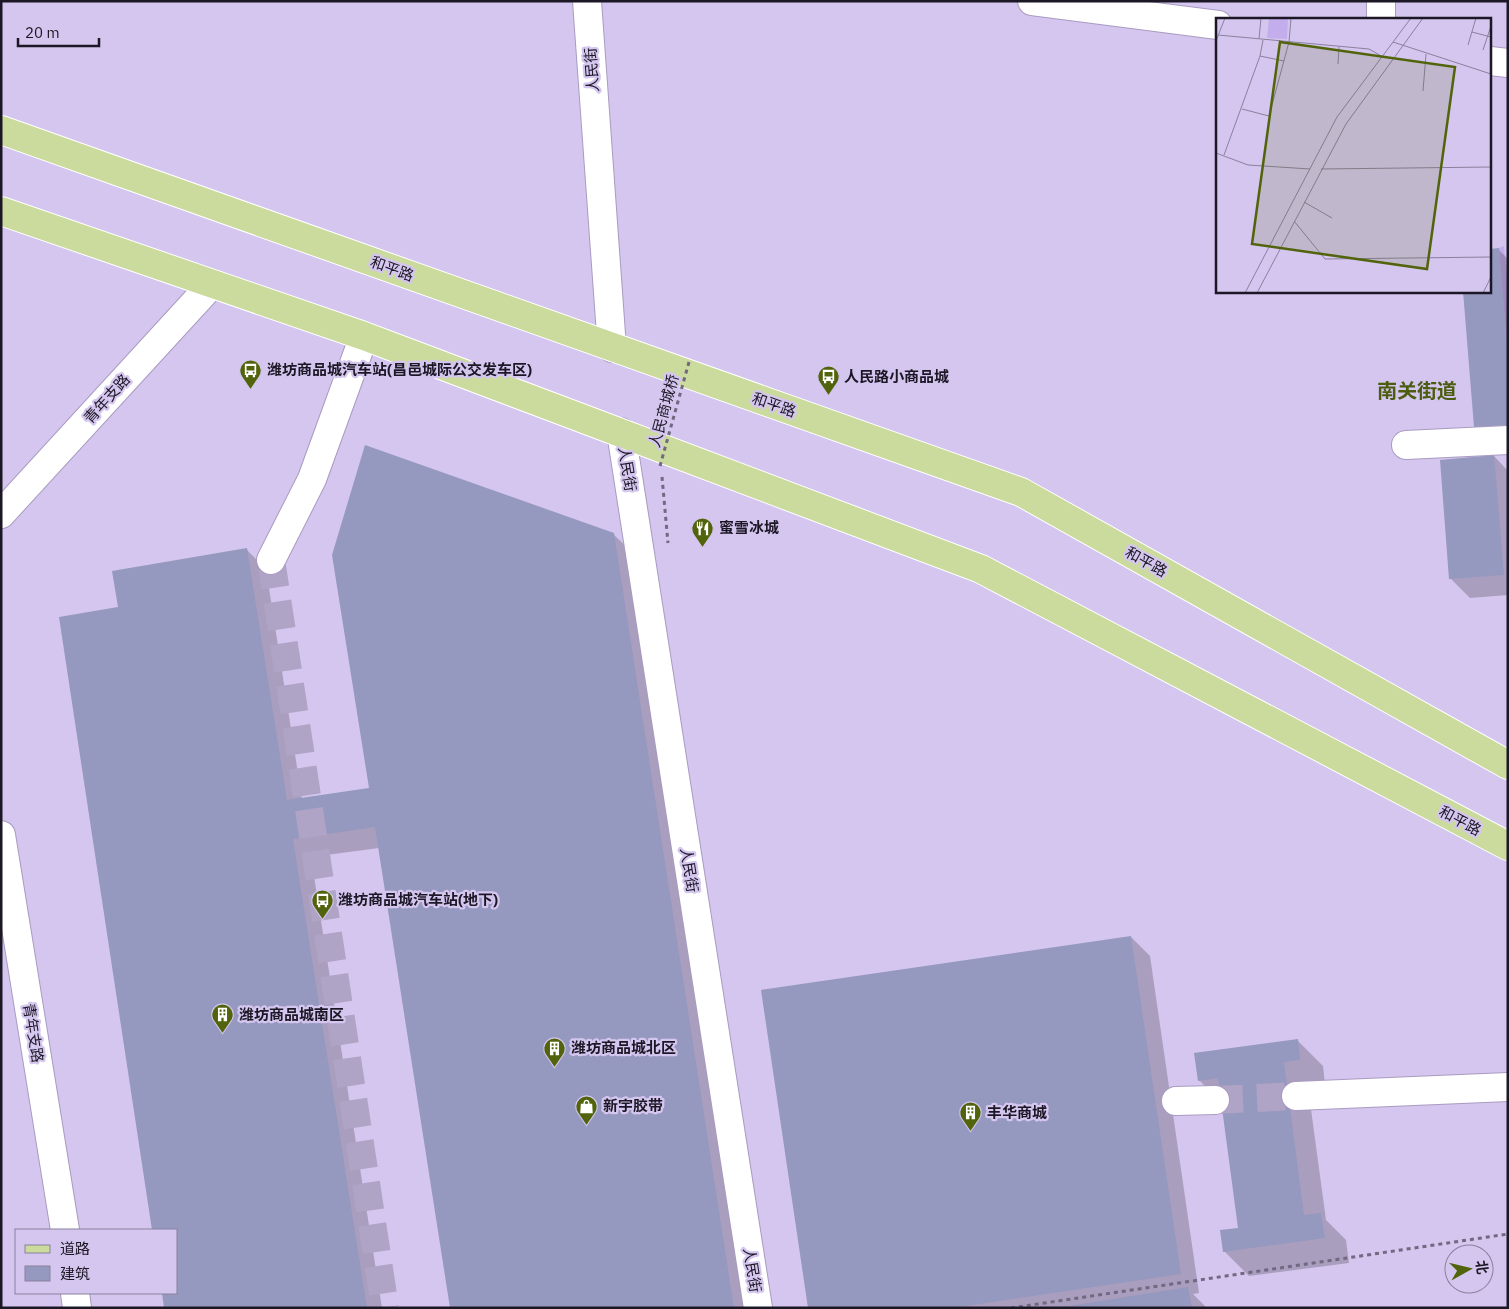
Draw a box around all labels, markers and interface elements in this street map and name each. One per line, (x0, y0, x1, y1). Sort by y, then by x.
scale bar (18, 15, 99, 47)
inset map (1216, 18, 1492, 292)
text: 20 m (25, 23, 60, 42)
street label: 人民街 (580, 47, 603, 93)
street label: 和平路 (368, 252, 417, 285)
bus stop icon: 潍坊商品城汽车站(昌邑城际公交发车区) (239, 358, 263, 389)
place label: 潍坊商品城汽车站(昌邑城际公交发车区) (267, 360, 532, 379)
bus stop icon: 人民路小商品城 (816, 365, 840, 396)
place label: 人民路小商品城 (844, 367, 949, 386)
street label: 青年支路 (79, 370, 134, 427)
street label: 人民商城桥 (645, 372, 682, 450)
district label: 南关街道 (1377, 377, 1457, 404)
street label: 和平路 (750, 388, 799, 421)
street label: 人民街 (615, 445, 640, 493)
restaurant icon: 蜜雪冰城 (691, 516, 715, 547)
place label: 蜜雪冰城 (719, 518, 779, 537)
street label: 和平路 (1122, 542, 1171, 581)
street label: 和平路 (1436, 802, 1485, 840)
street label: 人民街 (677, 846, 702, 894)
bus stop icon: 潍坊商品城汽车站(地下) (310, 888, 334, 919)
place label: 潍坊商品城汽车站(地下) (338, 890, 498, 909)
street label: 青年支路 (19, 1002, 48, 1064)
building icon: 潍坊商品城南区 (211, 1003, 235, 1034)
place label: 潍坊商品城南区 (239, 1005, 344, 1024)
building icon: 潍坊商品城北区 (543, 1036, 567, 1067)
place label: 潍坊商品城北区 (571, 1038, 676, 1057)
shop icon: 新宇胶带 (575, 1094, 599, 1125)
place label: 新宇胶带 (603, 1096, 663, 1115)
building icon: 丰华商城 (959, 1101, 983, 1132)
place label: 丰华商城 (987, 1103, 1047, 1122)
legend (15, 1229, 178, 1294)
text: 道路 (60, 1239, 90, 1258)
north arrow (1444, 1244, 1494, 1294)
street label: 人民街 (740, 1246, 765, 1294)
text: 北 (1472, 1259, 1492, 1275)
text: 建筑 (60, 1264, 90, 1283)

